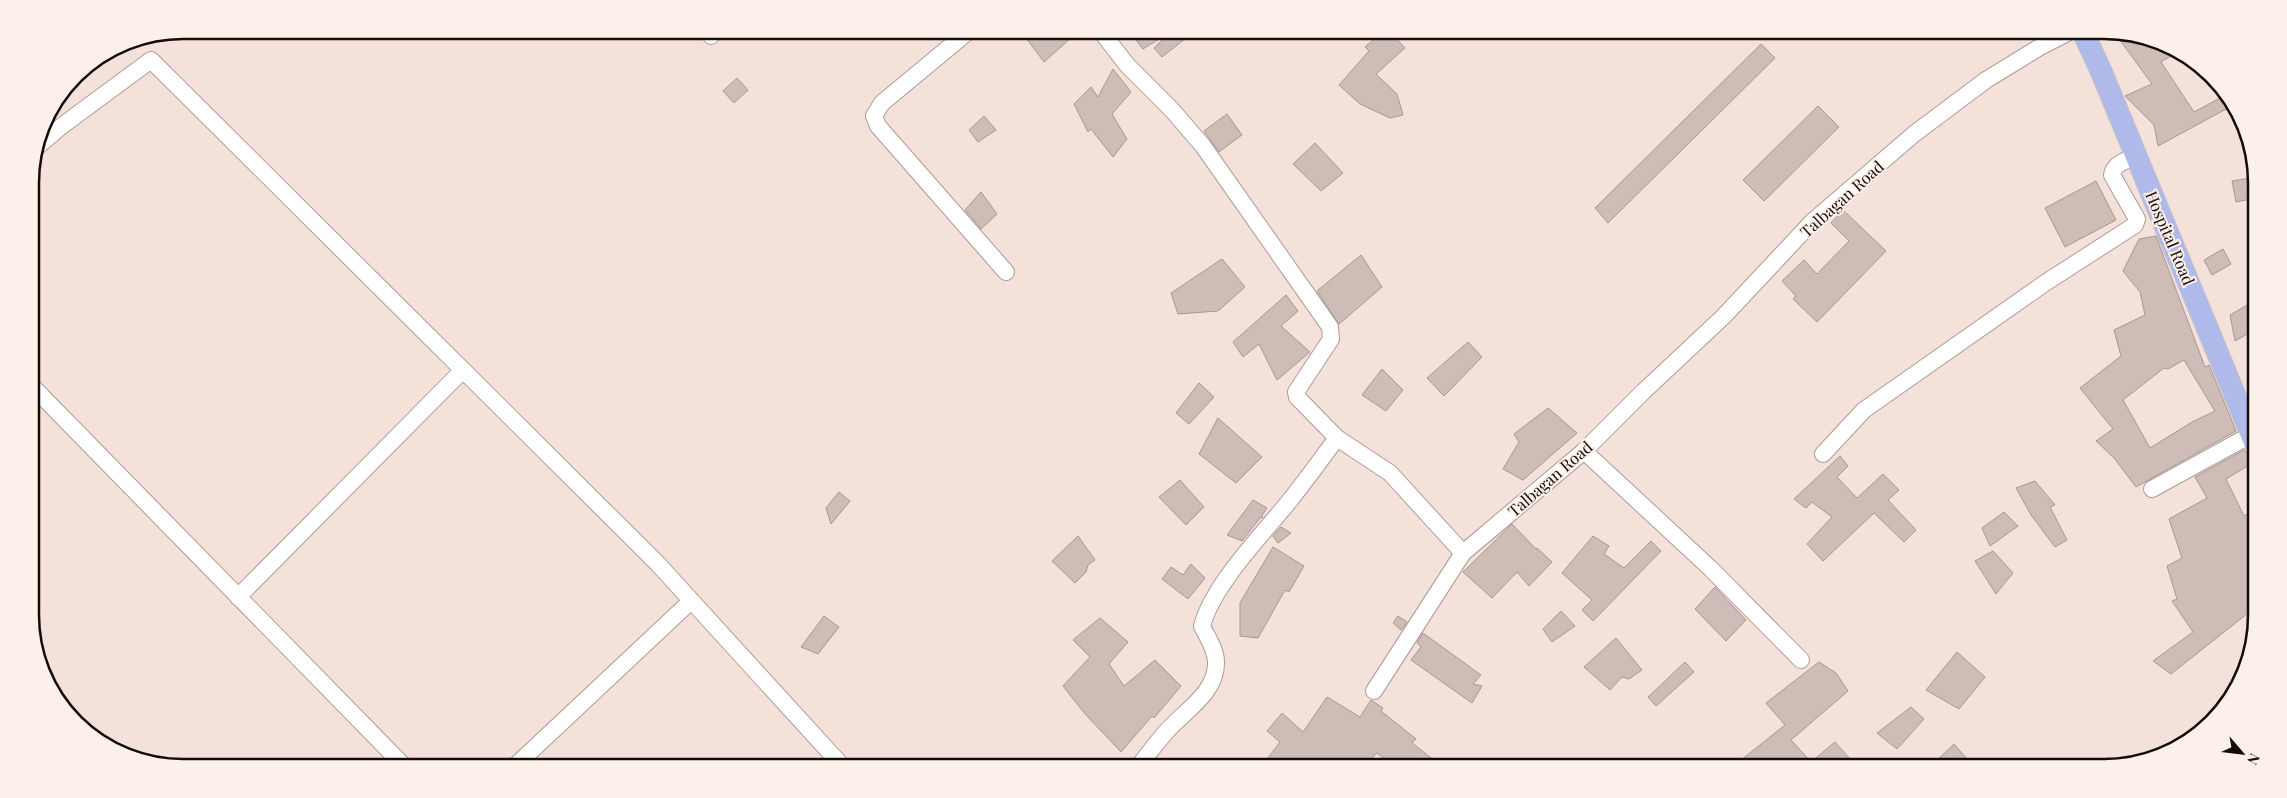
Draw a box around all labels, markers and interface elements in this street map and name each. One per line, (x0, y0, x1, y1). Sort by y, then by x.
street label: Talbagan Road (1795, 156, 1888, 242)
street label: Hospital Road (2141, 188, 2200, 288)
street label: Talbagan Road (1503, 436, 1596, 521)
north arrow (2217, 728, 2267, 778)
text: N (2243, 750, 2265, 768)

